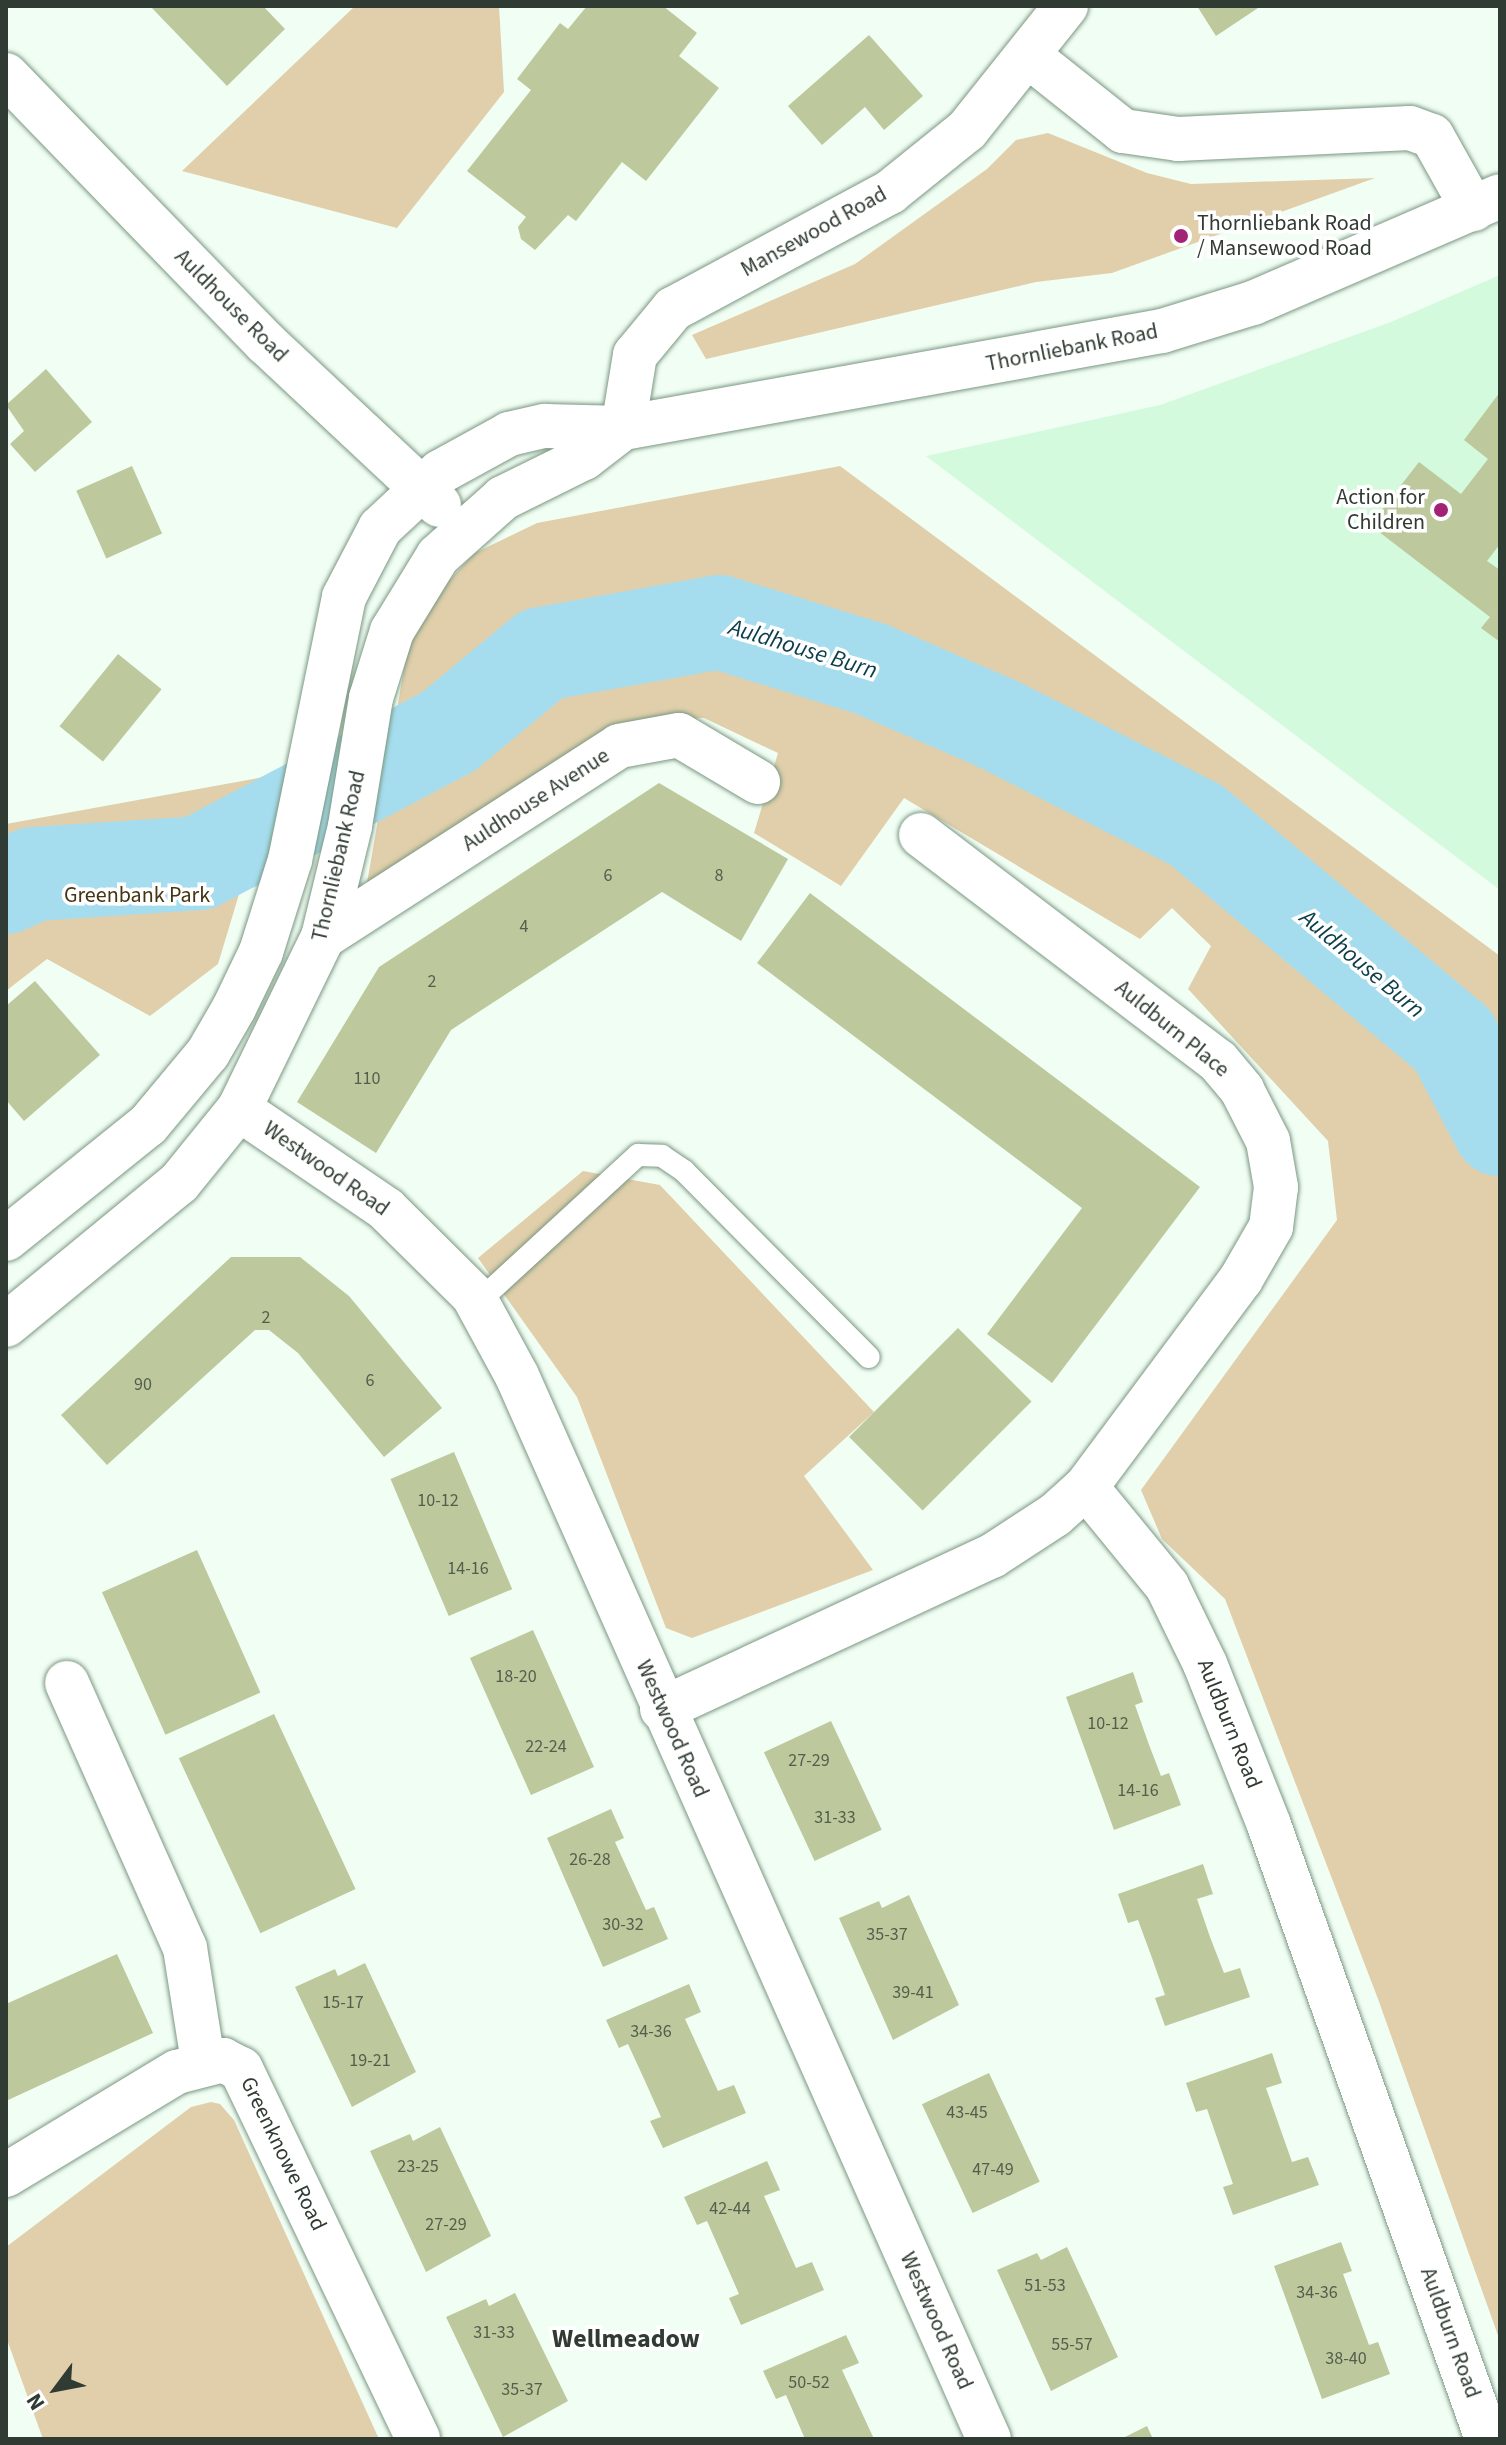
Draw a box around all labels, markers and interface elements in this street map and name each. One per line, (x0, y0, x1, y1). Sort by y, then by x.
street label: Mansewood Road (736, 181, 892, 283)
place label: Thornliebank Road / Mansewood Road (1197, 210, 1372, 262)
marker: Thornliebank Road / Mansewood Road (1172, 227, 1190, 245)
street label: Auldhouse Road (169, 244, 293, 368)
street label: Thornliebank Road (984, 318, 1160, 378)
place label: Action for Children (1336, 484, 1425, 536)
marker: Action for Children (1432, 501, 1450, 519)
water label: Auldhouse Burn (725, 613, 881, 685)
street label: Auldhouse Avenue (458, 743, 614, 857)
street label: Thornliebank Road (306, 768, 372, 944)
house number: 6 (604, 865, 612, 887)
house number: 8 (715, 865, 723, 887)
park label: Greenbank Park (64, 883, 210, 909)
water label: Auldhouse Burn (1294, 904, 1430, 1024)
house number: 4 (520, 916, 528, 938)
house number: 2 (428, 971, 436, 993)
street label: Auldburn Place (1110, 975, 1234, 1083)
house number: 110 (354, 1068, 380, 1090)
street label: Westwood Road (258, 1116, 394, 1222)
house number: 2 (262, 1307, 270, 1329)
house number: 6 (366, 1370, 374, 1392)
house number: 90 (134, 1374, 152, 1396)
house number: 10-12 (417, 1490, 459, 1512)
house number: 14-16 (447, 1558, 489, 1580)
street label: Westwood Road (630, 1656, 714, 1802)
street label: Auldburn Road (1191, 1656, 1267, 1792)
house number: 18-20 (495, 1666, 537, 1688)
house number: 10-12 (1087, 1713, 1129, 1735)
house number: 22-24 (525, 1736, 567, 1758)
house number: 27-29 (788, 1750, 830, 1772)
house number: 14-16 (1117, 1780, 1159, 1802)
house number: 31-33 (814, 1807, 856, 1829)
house number: 26-28 (569, 1849, 611, 1871)
house number: 30-32 (602, 1914, 644, 1936)
house number: 35-37 (866, 1924, 908, 1946)
house number: 39-41 (892, 1982, 934, 2004)
house number: 15-17 (322, 1992, 364, 2014)
house number: 34-36 (630, 2021, 672, 2043)
house number: 19-21 (349, 2050, 391, 2072)
street label: Greenknowe Road (234, 2073, 332, 2235)
house number: 43-45 (946, 2102, 988, 2124)
house number: 23-25 (397, 2156, 439, 2178)
house number: 47-49 (972, 2159, 1014, 2181)
house number: 42-44 (709, 2198, 751, 2220)
house number: 27-29 (425, 2214, 467, 2236)
street label: Westwood Road (894, 2248, 978, 2394)
street label: Auldburn Road (1414, 2264, 1486, 2402)
house number: 51-53 (1024, 2275, 1066, 2297)
house number: 34-36 (1296, 2282, 1338, 2304)
house number: 31-33 (473, 2322, 515, 2344)
district label: Wellmeadow (552, 2323, 700, 2355)
house number: 55-57 (1051, 2334, 1093, 2356)
house number: 38-40 (1325, 2348, 1367, 2370)
north arrow (16, 2349, 96, 2429)
house number: 50-52 (788, 2372, 830, 2394)
house number: 35-37 (501, 2379, 543, 2401)
text: N (18, 2387, 53, 2416)

